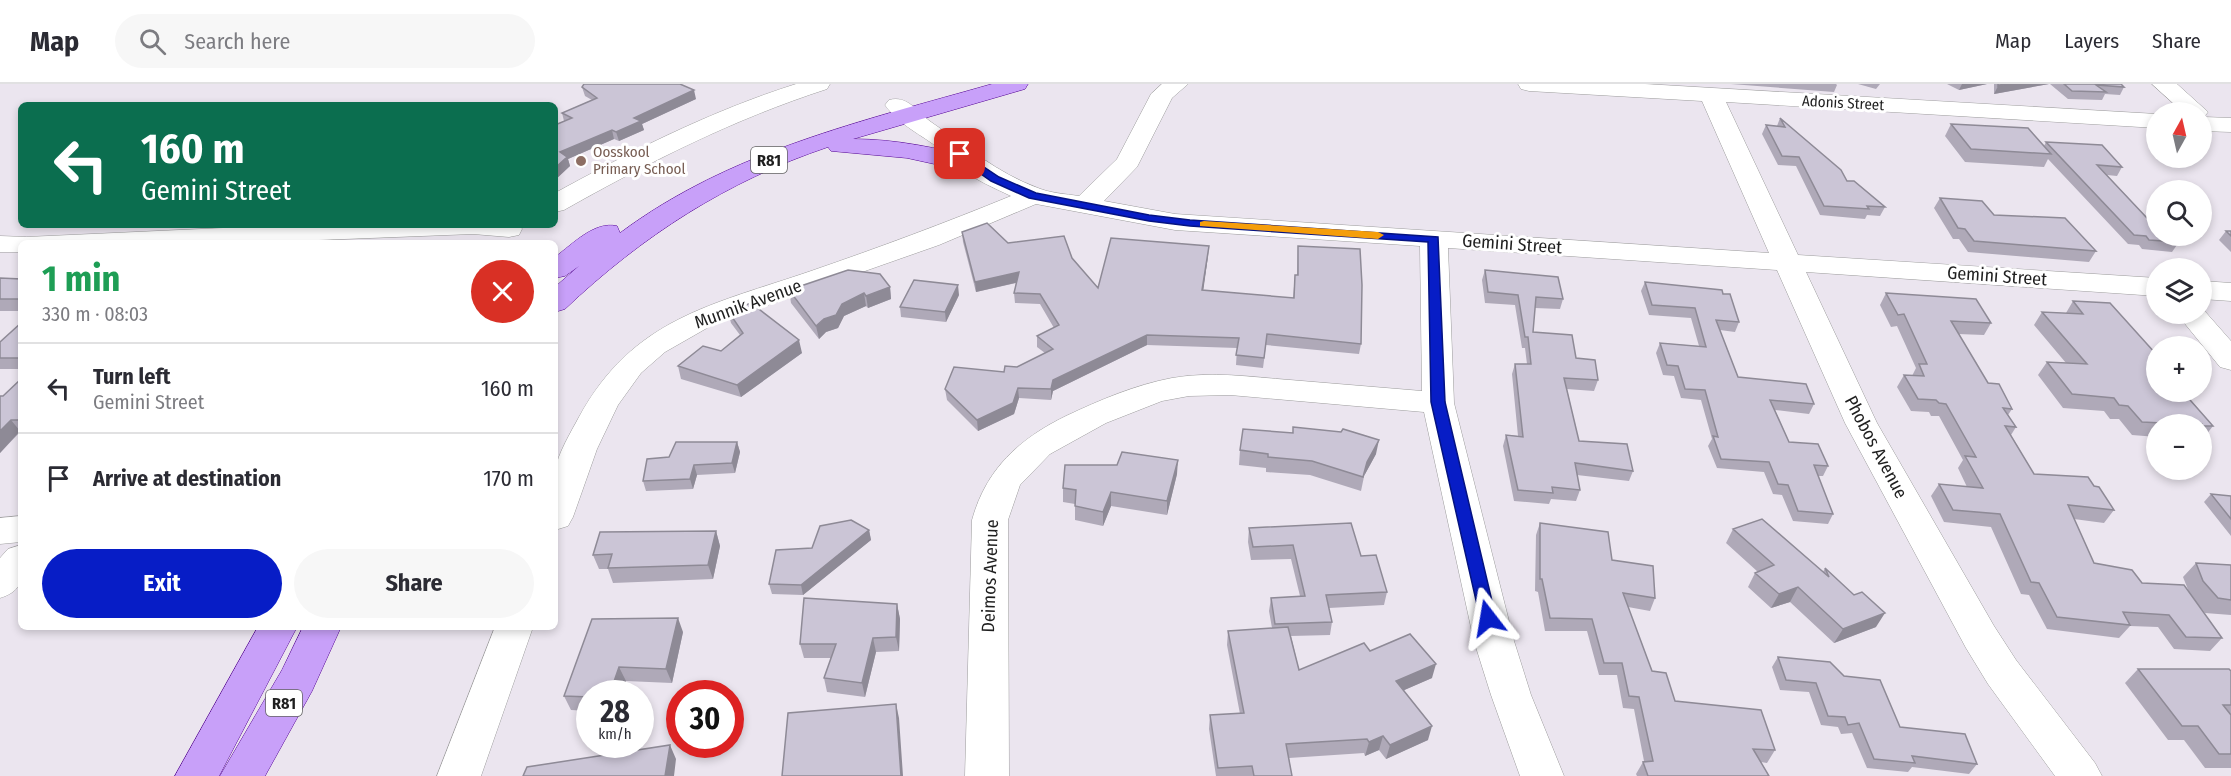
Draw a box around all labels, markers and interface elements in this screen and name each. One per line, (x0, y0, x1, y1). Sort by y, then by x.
search box (115, 14, 535, 68)
text: Map (30, 25, 79, 58)
icon: search (136, 25, 169, 58)
text: Search here (184, 28, 290, 55)
text: Map (1995, 28, 2031, 54)
text: Layers (2064, 28, 2119, 54)
text: Share (2152, 28, 2201, 54)
street label: Adonis Street (1801, 92, 1885, 114)
north arrow (2146, 102, 2212, 168)
map controls (2146, 102, 2212, 480)
text: 160 m (141, 124, 244, 174)
icon: left (42, 126, 120, 204)
pin (934, 128, 985, 179)
icon: arrive (943, 137, 976, 170)
place label: Oosskool Primary School (593, 143, 685, 178)
road number: R81 (751, 147, 787, 173)
marker: Oosskool Primary School (574, 154, 588, 168)
text: Gemini Street (141, 175, 291, 207)
button: search (2146, 180, 2212, 246)
street label: Gemini Street (1461, 230, 1563, 258)
text: 1 min (42, 257, 120, 301)
button: layers (2146, 258, 2212, 324)
button: close (471, 260, 534, 323)
street label: Gemini Street (1946, 262, 2048, 290)
street label: Munnik Avenue (691, 274, 805, 334)
text: 330 m · 08:03 (42, 302, 148, 326)
button: + (2146, 336, 2212, 402)
text: Turn left (93, 363, 171, 390)
icon: left (42, 372, 75, 405)
text: 160 m (481, 375, 534, 402)
text: Gemini Street (93, 390, 204, 414)
street label: Phobos Avenue (1840, 392, 1912, 502)
button: − (2146, 414, 2212, 480)
icon: arrive (42, 462, 75, 495)
text: Arrive at destination (93, 465, 281, 492)
text: 170 m (483, 465, 534, 492)
street label: Deimos Avenue (977, 519, 1003, 633)
button: Exit (42, 549, 282, 618)
button: Share (294, 549, 534, 618)
position arrow (1456, 586, 1520, 650)
speed limit sign: 30 (666, 680, 744, 758)
road number: R81 (266, 690, 302, 716)
text: 28 (600, 694, 630, 730)
text: km/h (598, 725, 632, 743)

